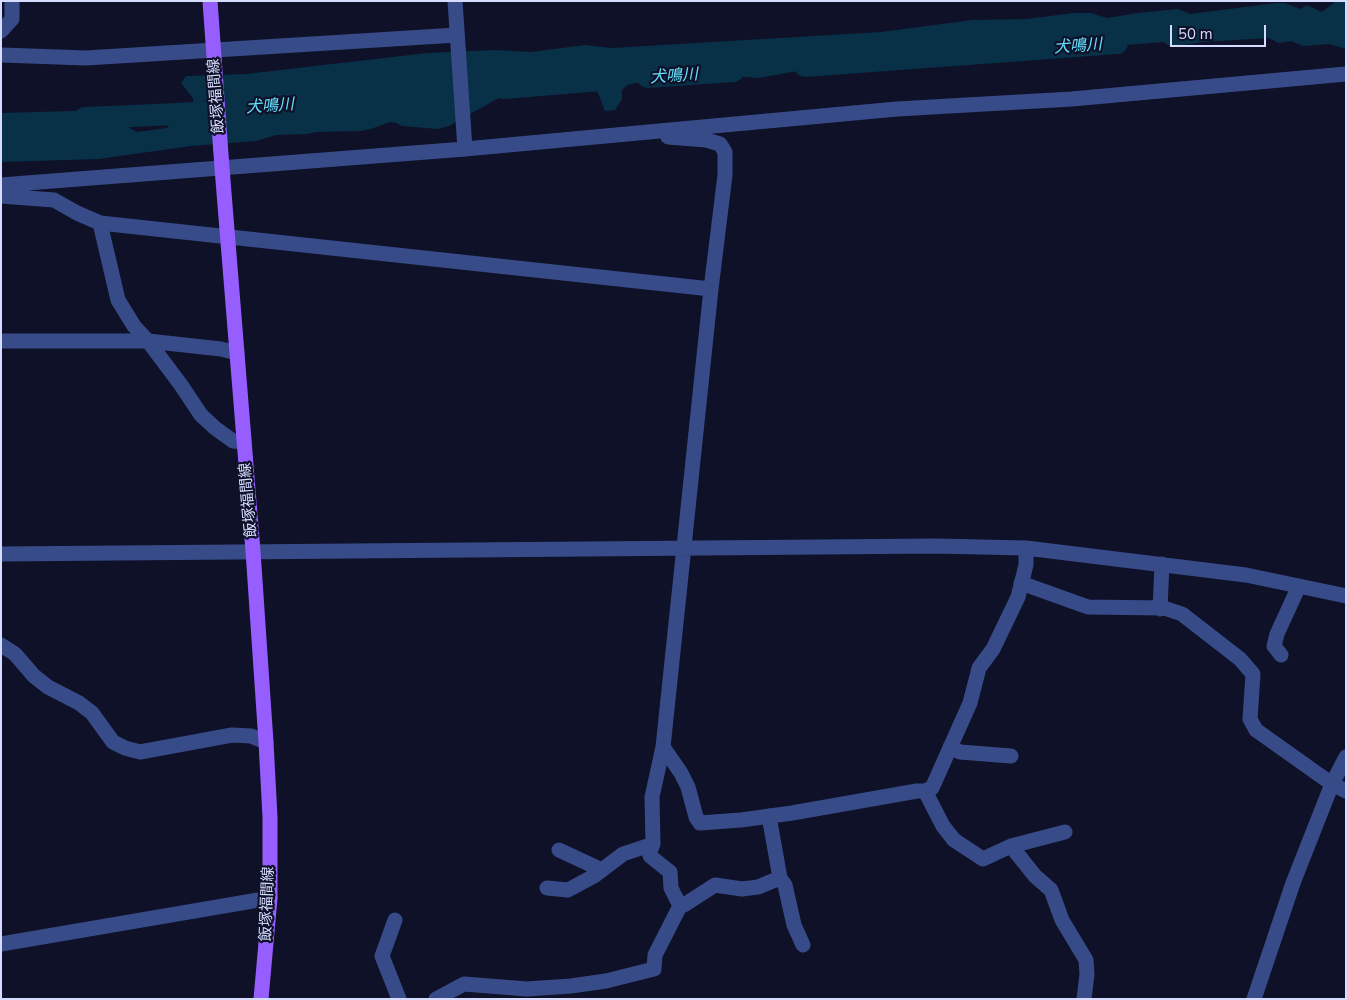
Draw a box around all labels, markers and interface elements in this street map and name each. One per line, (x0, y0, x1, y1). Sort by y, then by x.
scale bar (1172, 15, 1268, 47)
text: 50 m (1178, 24, 1213, 44)
water label: 犬鳴川 (1053, 36, 1103, 58)
street label: 飯塚福間線 (205, 58, 229, 134)
water label: 犬鳴川 (649, 66, 699, 88)
water label: 犬鳴川 (245, 96, 295, 118)
street label: 飯塚福間線 (237, 462, 261, 538)
street label: 飯塚福間線 (258, 866, 278, 942)

